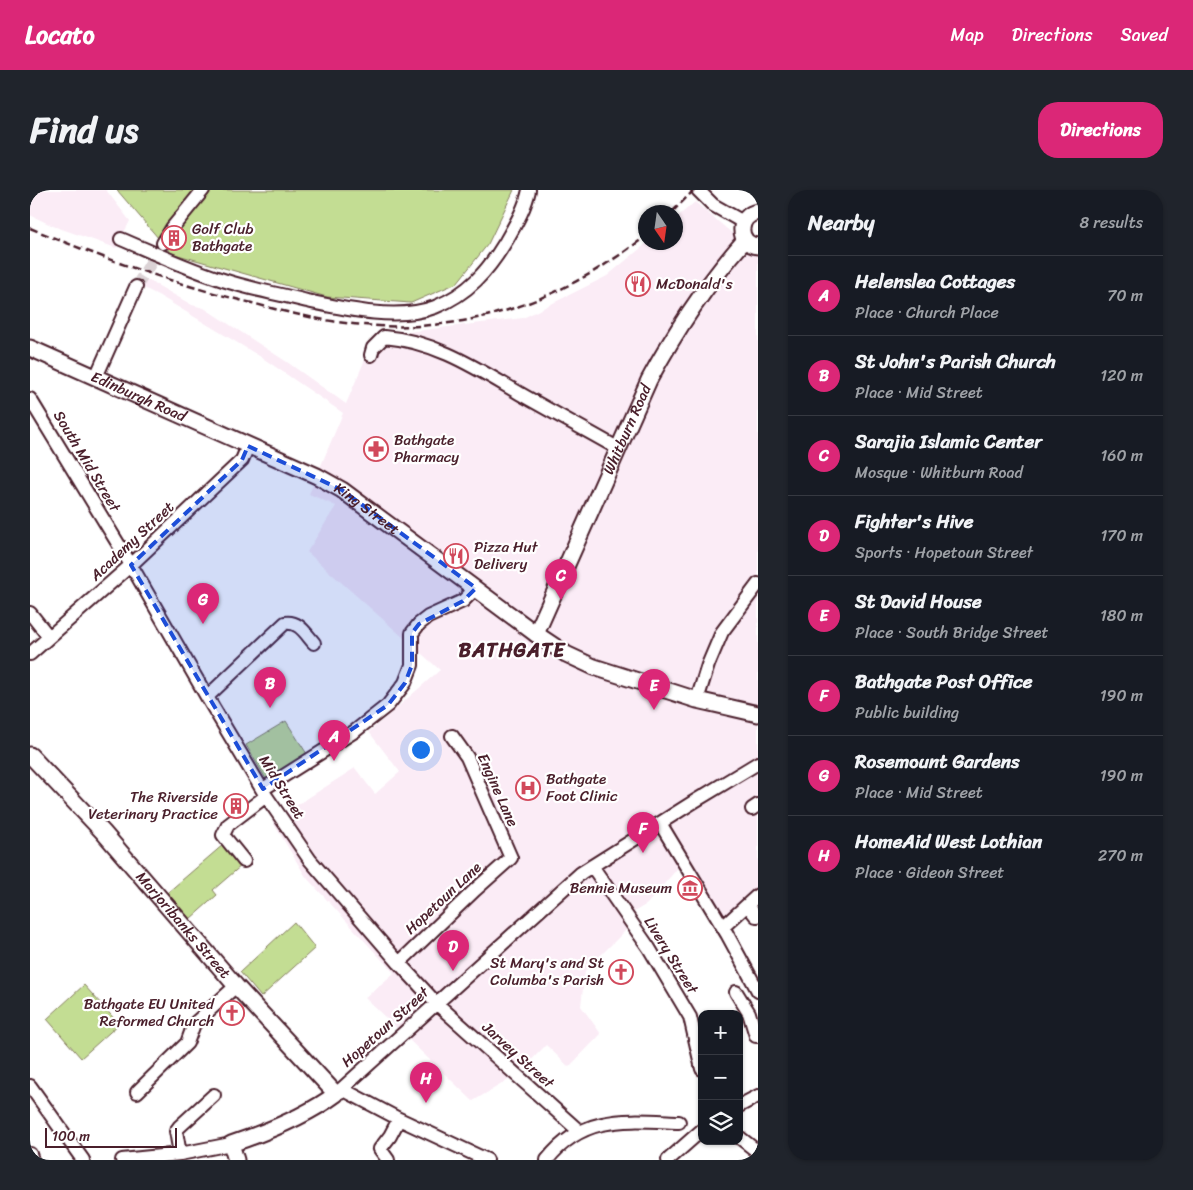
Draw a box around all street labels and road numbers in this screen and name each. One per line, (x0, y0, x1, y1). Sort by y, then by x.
street label: Edinburgh Road (87, 364, 192, 430)
street label: Whitburn Road (596, 379, 659, 479)
street label: South Mid Street (46, 405, 128, 518)
street label: King Street (329, 475, 406, 542)
street label: Academy Street (83, 494, 181, 588)
street label: Engine Lane (470, 749, 526, 831)
street label: Mid Street (252, 750, 312, 825)
street label: Hopetoun Lane (398, 855, 488, 941)
street label: Marjoribanks Street (129, 865, 238, 985)
street label: Livery Street (637, 911, 706, 1000)
street label: Hopetoun Street (335, 980, 436, 1074)
street label: Jarvey Street (475, 1015, 561, 1095)

